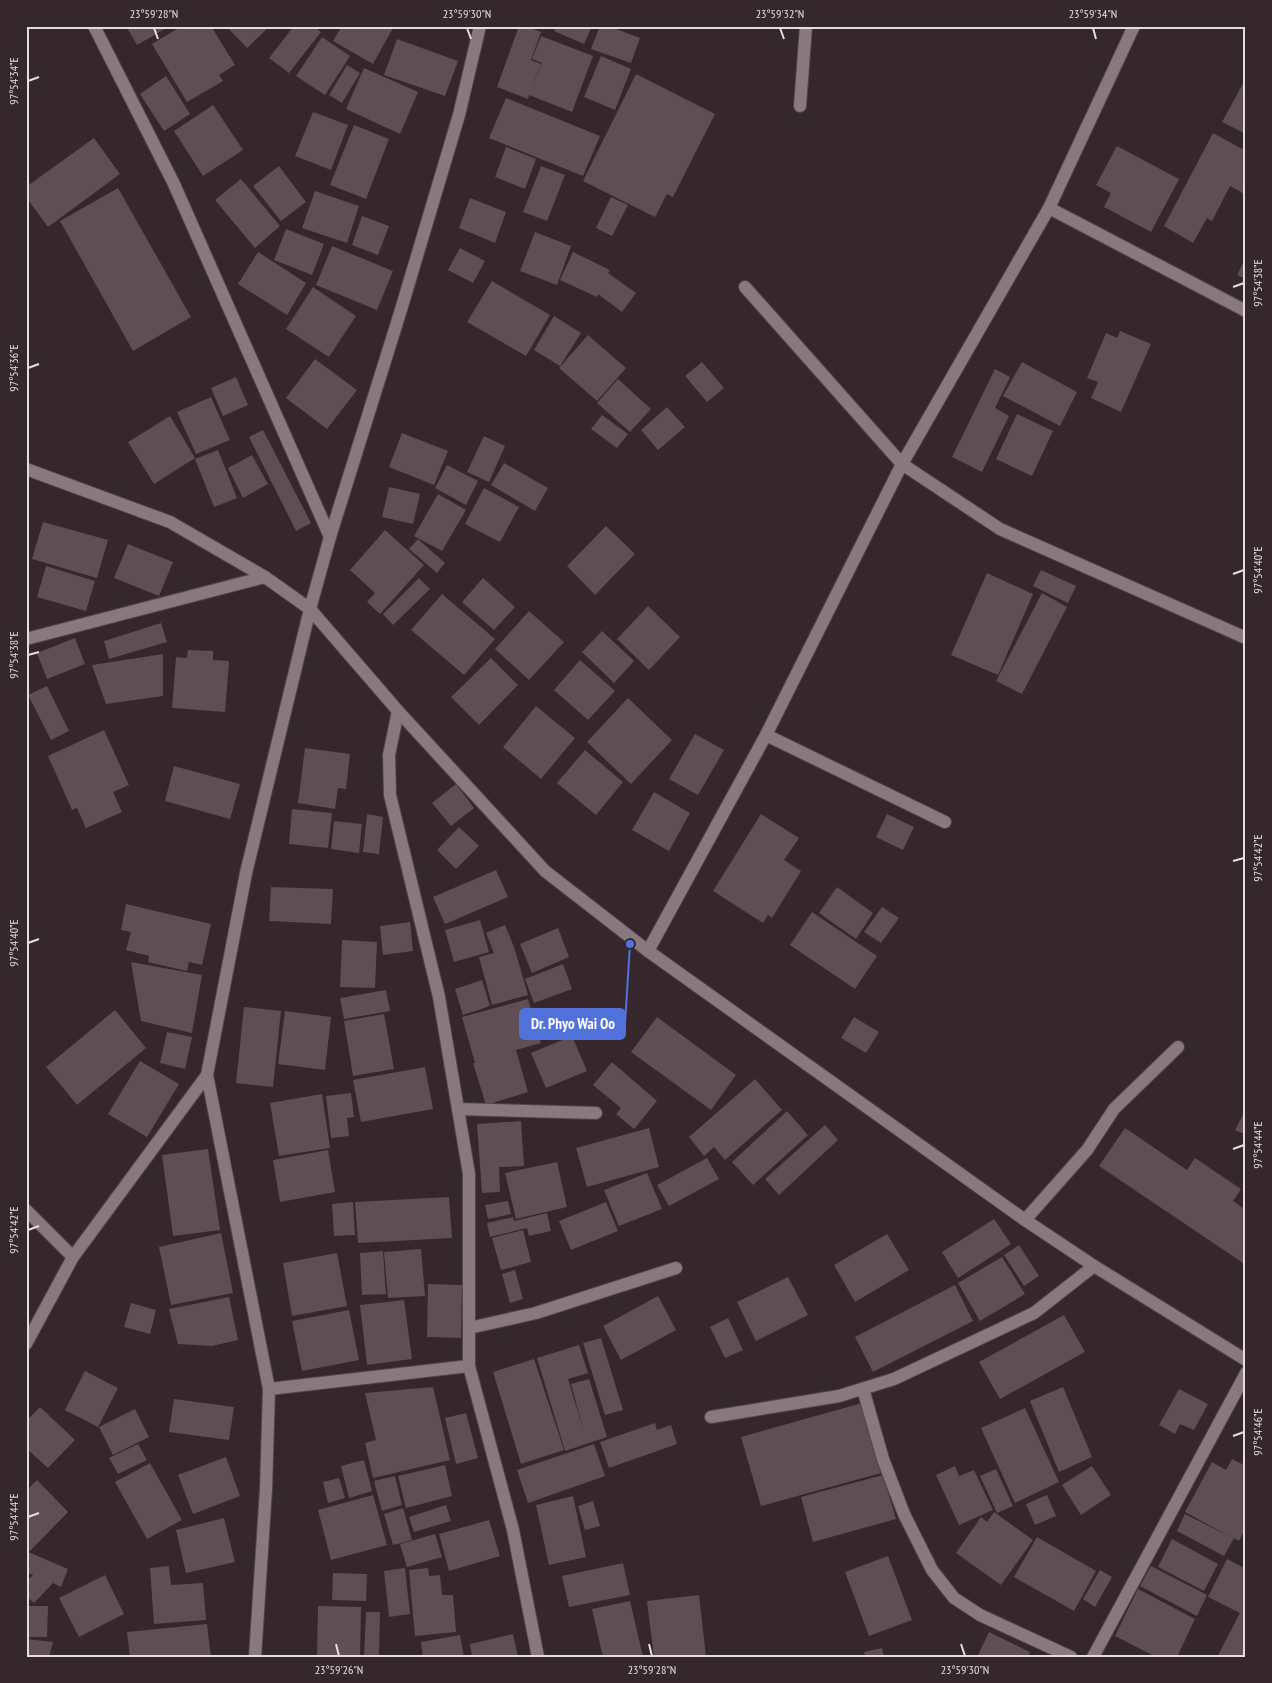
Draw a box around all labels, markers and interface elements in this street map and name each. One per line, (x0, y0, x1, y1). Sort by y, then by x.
text: 23°59'28"N (130, 6, 178, 21)
text: 23°59'30"N (443, 6, 491, 21)
text: 23°59'32"N (756, 6, 804, 21)
text: 23°59'34"N (1069, 6, 1117, 21)
text: 97°54'34"E (6, 57, 21, 105)
text: 97°54'38"E (1250, 259, 1265, 307)
text: 97°54'36"E (6, 344, 21, 392)
text: 97°54'40"E (1250, 546, 1265, 594)
text: 97°54'38"E (6, 631, 21, 679)
text: 97°54'42"E (1250, 834, 1265, 882)
text: 97°54'40"E (6, 919, 21, 967)
callout: Dr. Phyo Wai Oo (520, 1009, 625, 1039)
text: Dr. Phyo Wai Oo (531, 1014, 615, 1033)
text: 97°54'44"E (1250, 1121, 1265, 1169)
text: 97°54'42"E (6, 1206, 21, 1254)
text: 97°54'46"E (1250, 1408, 1265, 1456)
text: 97°54'44"E (6, 1493, 21, 1541)
text: 23°59'26"N (315, 1662, 363, 1677)
text: 23°59'28"N (628, 1662, 676, 1677)
text: 23°59'30"N (941, 1662, 989, 1677)

